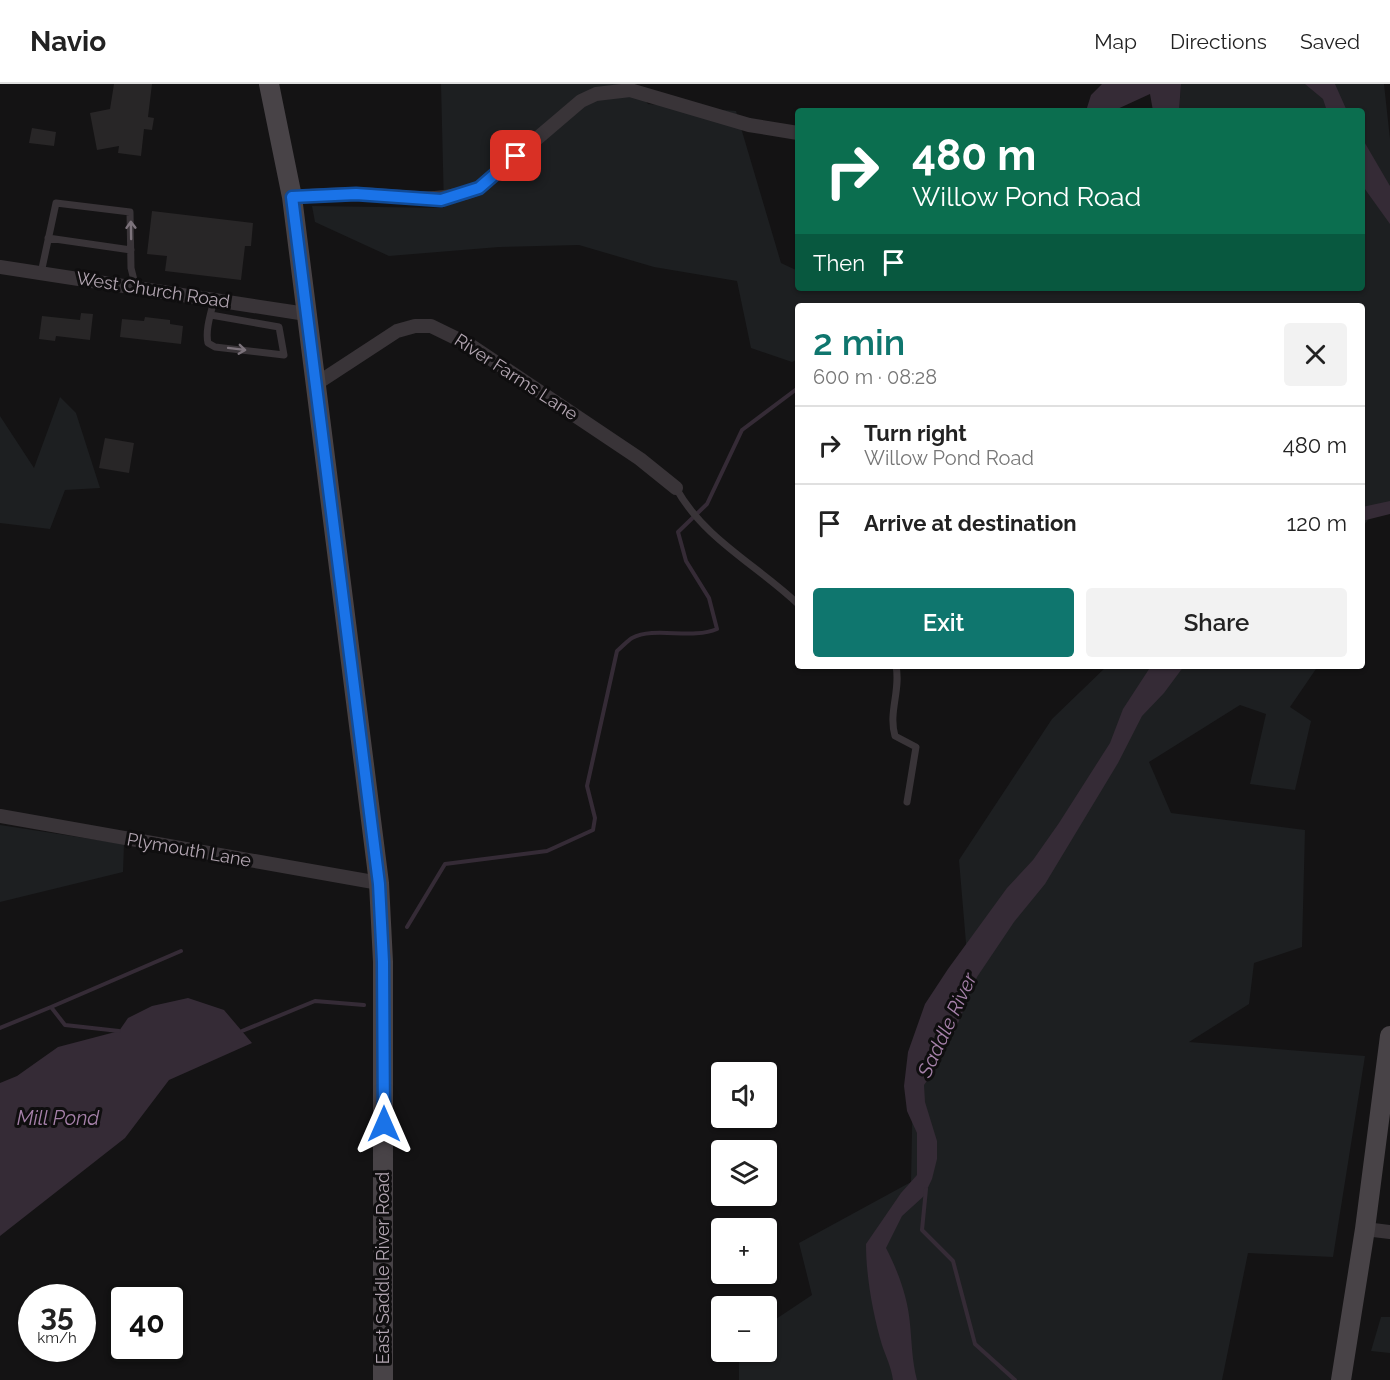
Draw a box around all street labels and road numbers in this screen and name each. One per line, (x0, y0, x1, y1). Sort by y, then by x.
street label: West Church Road (75, 267, 231, 312)
street label: River Farms Lane (451, 329, 582, 424)
street label: Plymouth Lane (125, 828, 253, 871)
street label: East Saddle River Road (372, 1172, 393, 1364)

